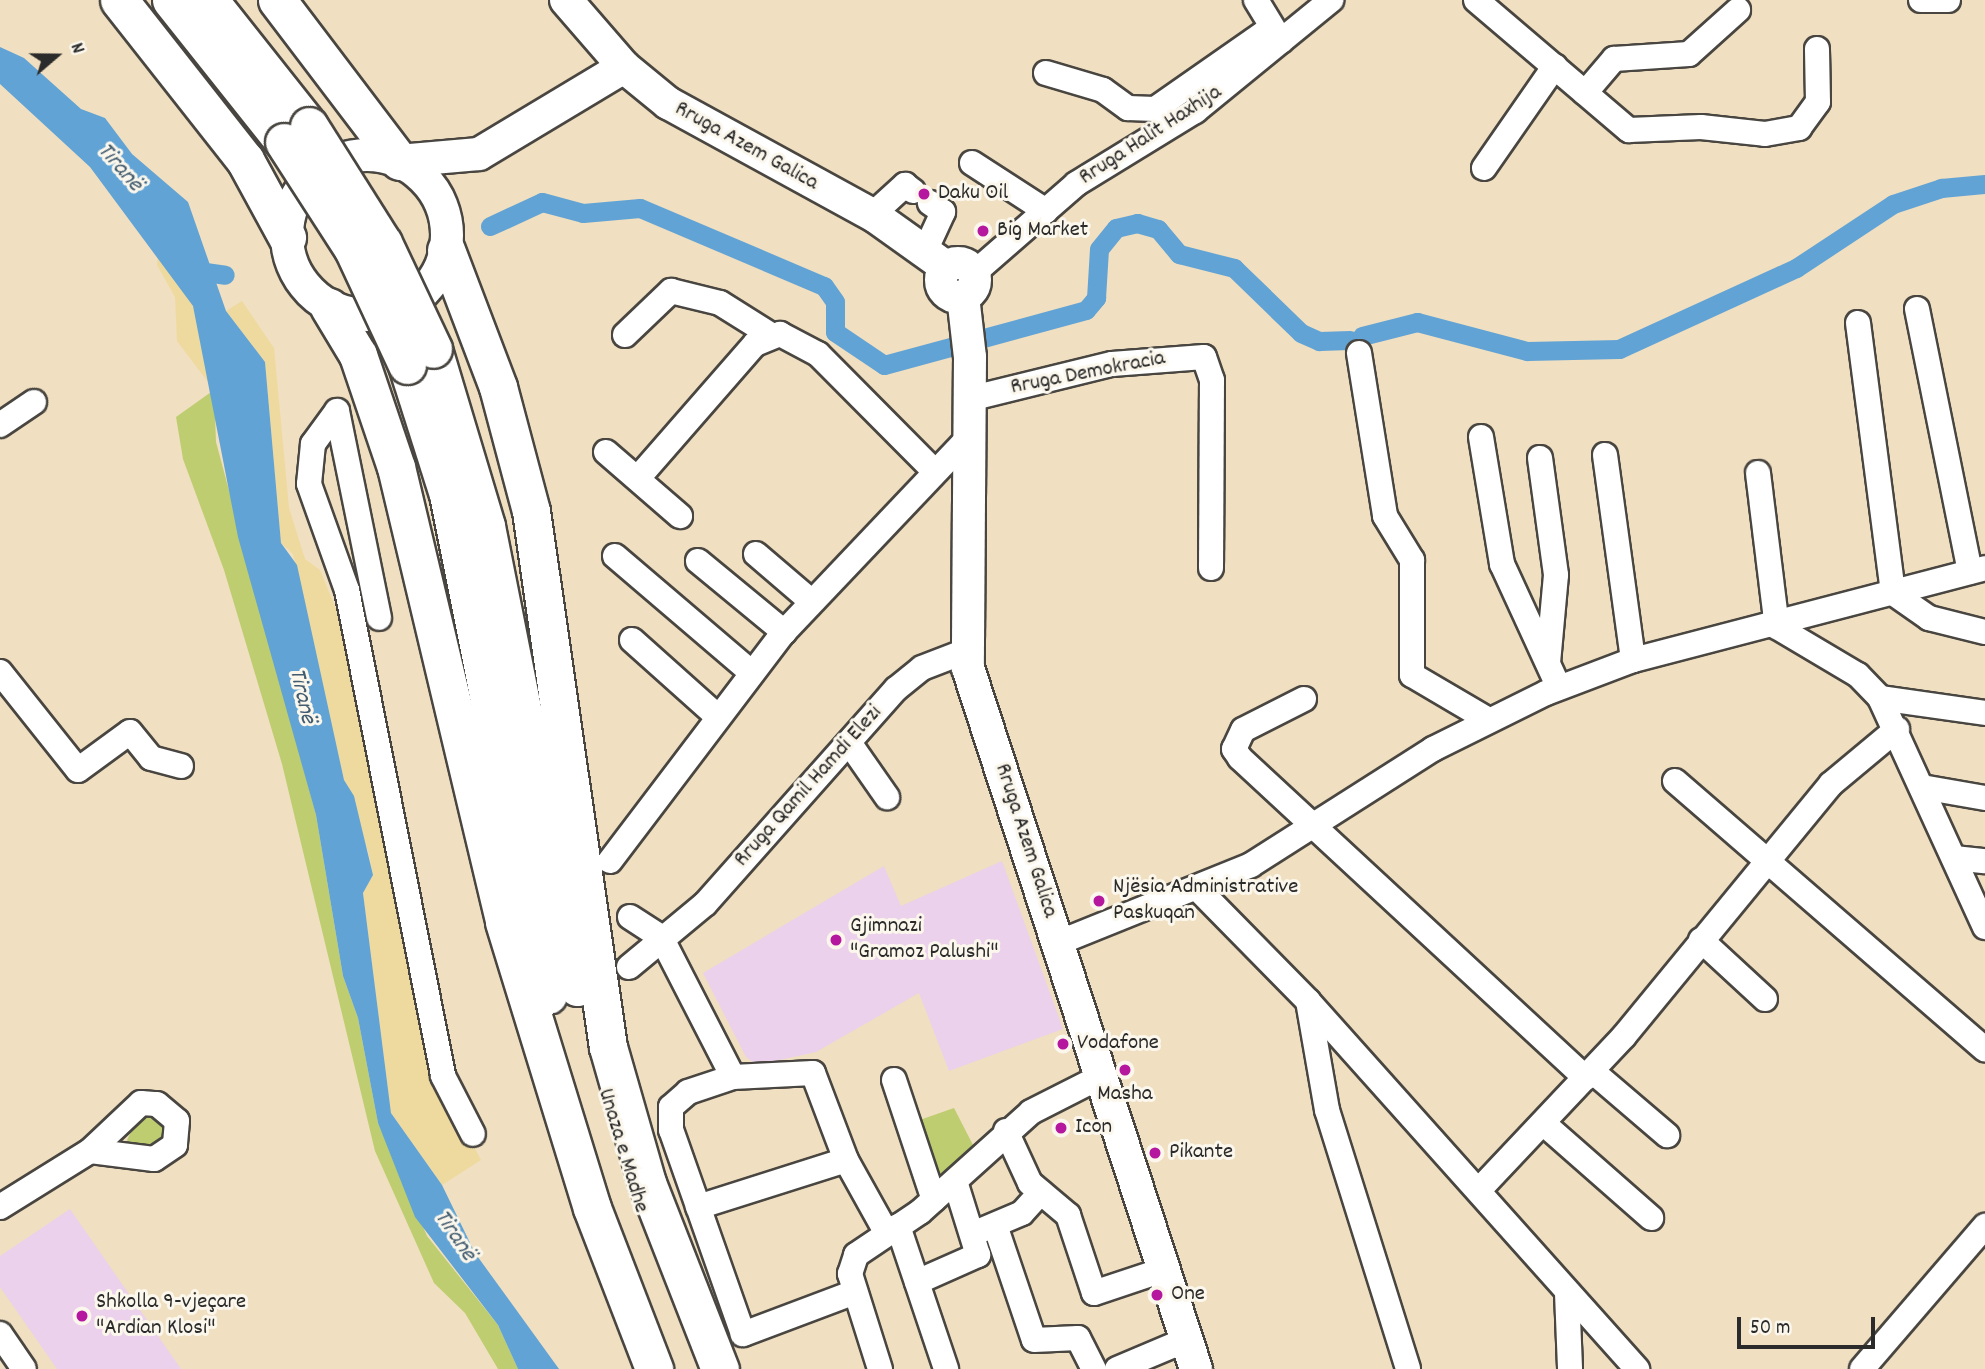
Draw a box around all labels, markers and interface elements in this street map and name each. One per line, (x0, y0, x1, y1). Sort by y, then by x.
north arrow (21, 21, 91, 91)
text: N (62, 40, 90, 58)
street label: Rruga Halit Haxhija (1075, 80, 1227, 192)
street label: Rruga Azem Galica (669, 96, 823, 198)
water label: Tiranë (90, 138, 148, 198)
place label: Daku Oil (938, 180, 1008, 208)
marker: Daku Oil (916, 186, 932, 202)
place label: Big Market (997, 217, 1088, 245)
marker: Big Market (975, 223, 991, 239)
street label: Rruga Demokracia (1008, 345, 1168, 403)
water label: Tiranë (281, 666, 321, 726)
street label: Rruga Qamil Hamdi Elezi (729, 700, 889, 874)
street label: Rruga Azem Galica (987, 760, 1063, 922)
place label: Njësia Administrative Paskuqan (1113, 874, 1298, 928)
marker: Njësia Administrative Paskuqan (1091, 893, 1107, 909)
place label: Gjimnazi "Gramoz Palushi" (850, 913, 998, 967)
marker: Gjimnazi "Gramoz Palushi" (828, 932, 844, 948)
place label: Vodafone (1077, 1030, 1159, 1058)
marker: Vodafone (1055, 1036, 1071, 1052)
marker: Masha (1117, 1062, 1133, 1078)
place label: Masha (1097, 1081, 1153, 1109)
street label: Unaza e Madhe (590, 1086, 654, 1216)
place label: Icon (1075, 1114, 1112, 1142)
marker: Icon (1053, 1120, 1069, 1136)
place label: Pikante (1169, 1139, 1233, 1167)
marker: Pikante (1147, 1145, 1163, 1161)
water label: Tiranë (427, 1205, 481, 1267)
place label: One (1171, 1281, 1205, 1309)
marker: One (1149, 1287, 1165, 1303)
place label: Shkolla 9-vjeçare "Ardian Klosi" (96, 1289, 246, 1343)
scale bar (1740, 1302, 1878, 1346)
marker: Shkolla 9-vjeçare "Ardian Klosi" (74, 1308, 90, 1324)
text: 50 m (1750, 1314, 1790, 1344)

